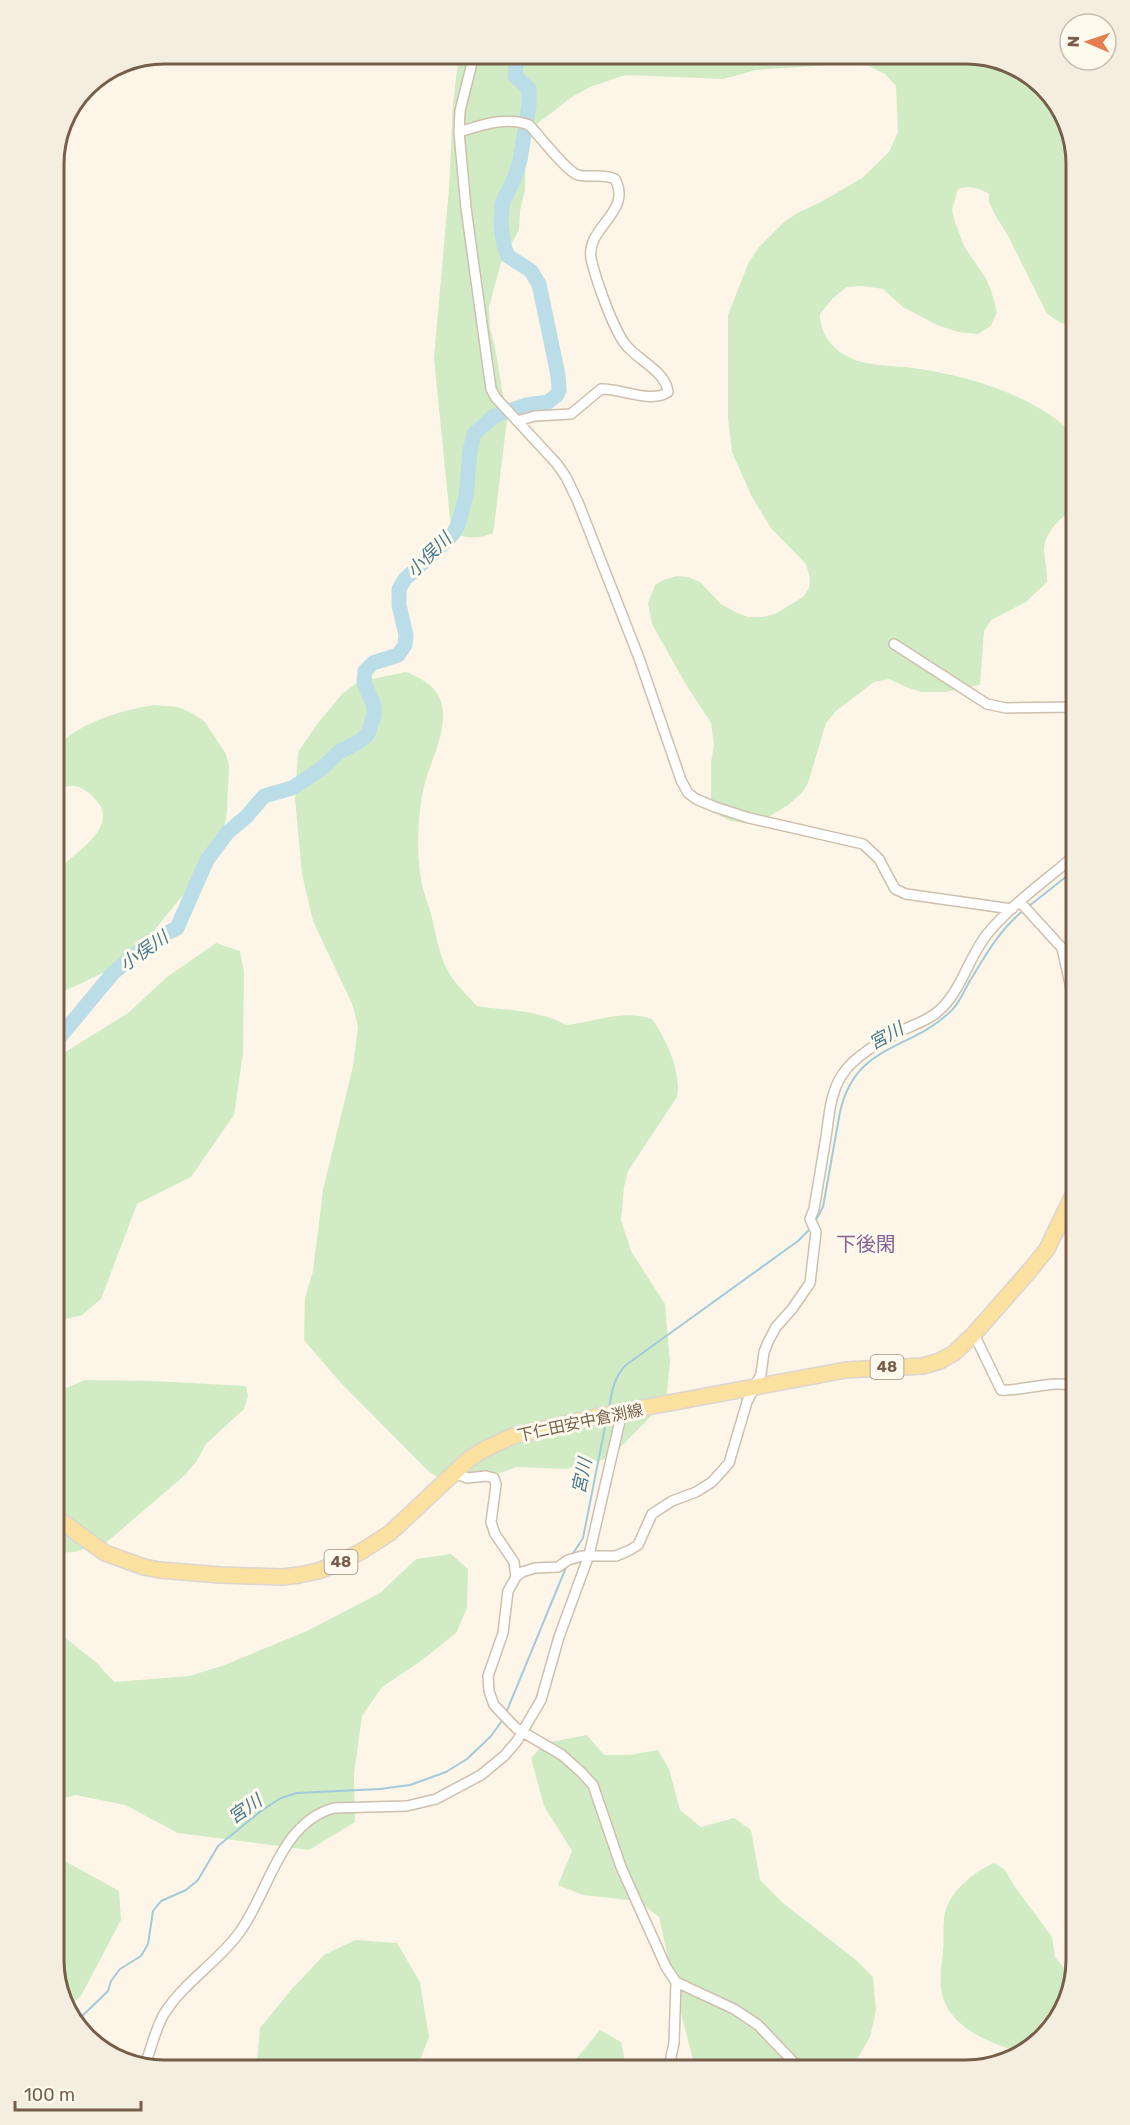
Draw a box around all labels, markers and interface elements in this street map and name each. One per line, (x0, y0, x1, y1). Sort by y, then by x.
north arrow (1058, 12, 1118, 72)
text: N (1064, 35, 1083, 48)
water label: 小俣川 (402, 527, 457, 582)
water label: 小俣川 (116, 925, 174, 975)
water label: 宮川 (865, 1017, 909, 1054)
district label: 下後閑 (836, 1232, 896, 1256)
road number: 48 (870, 1355, 904, 1379)
street label: 下仁田安中倉渕線 (516, 1400, 645, 1445)
water label: 宮川 (567, 1454, 597, 1496)
road number: 48 (324, 1550, 358, 1574)
water label: 宮川 (224, 1789, 268, 1828)
scale bar (15, 2074, 141, 2112)
text: 100 m (24, 2084, 75, 2106)

